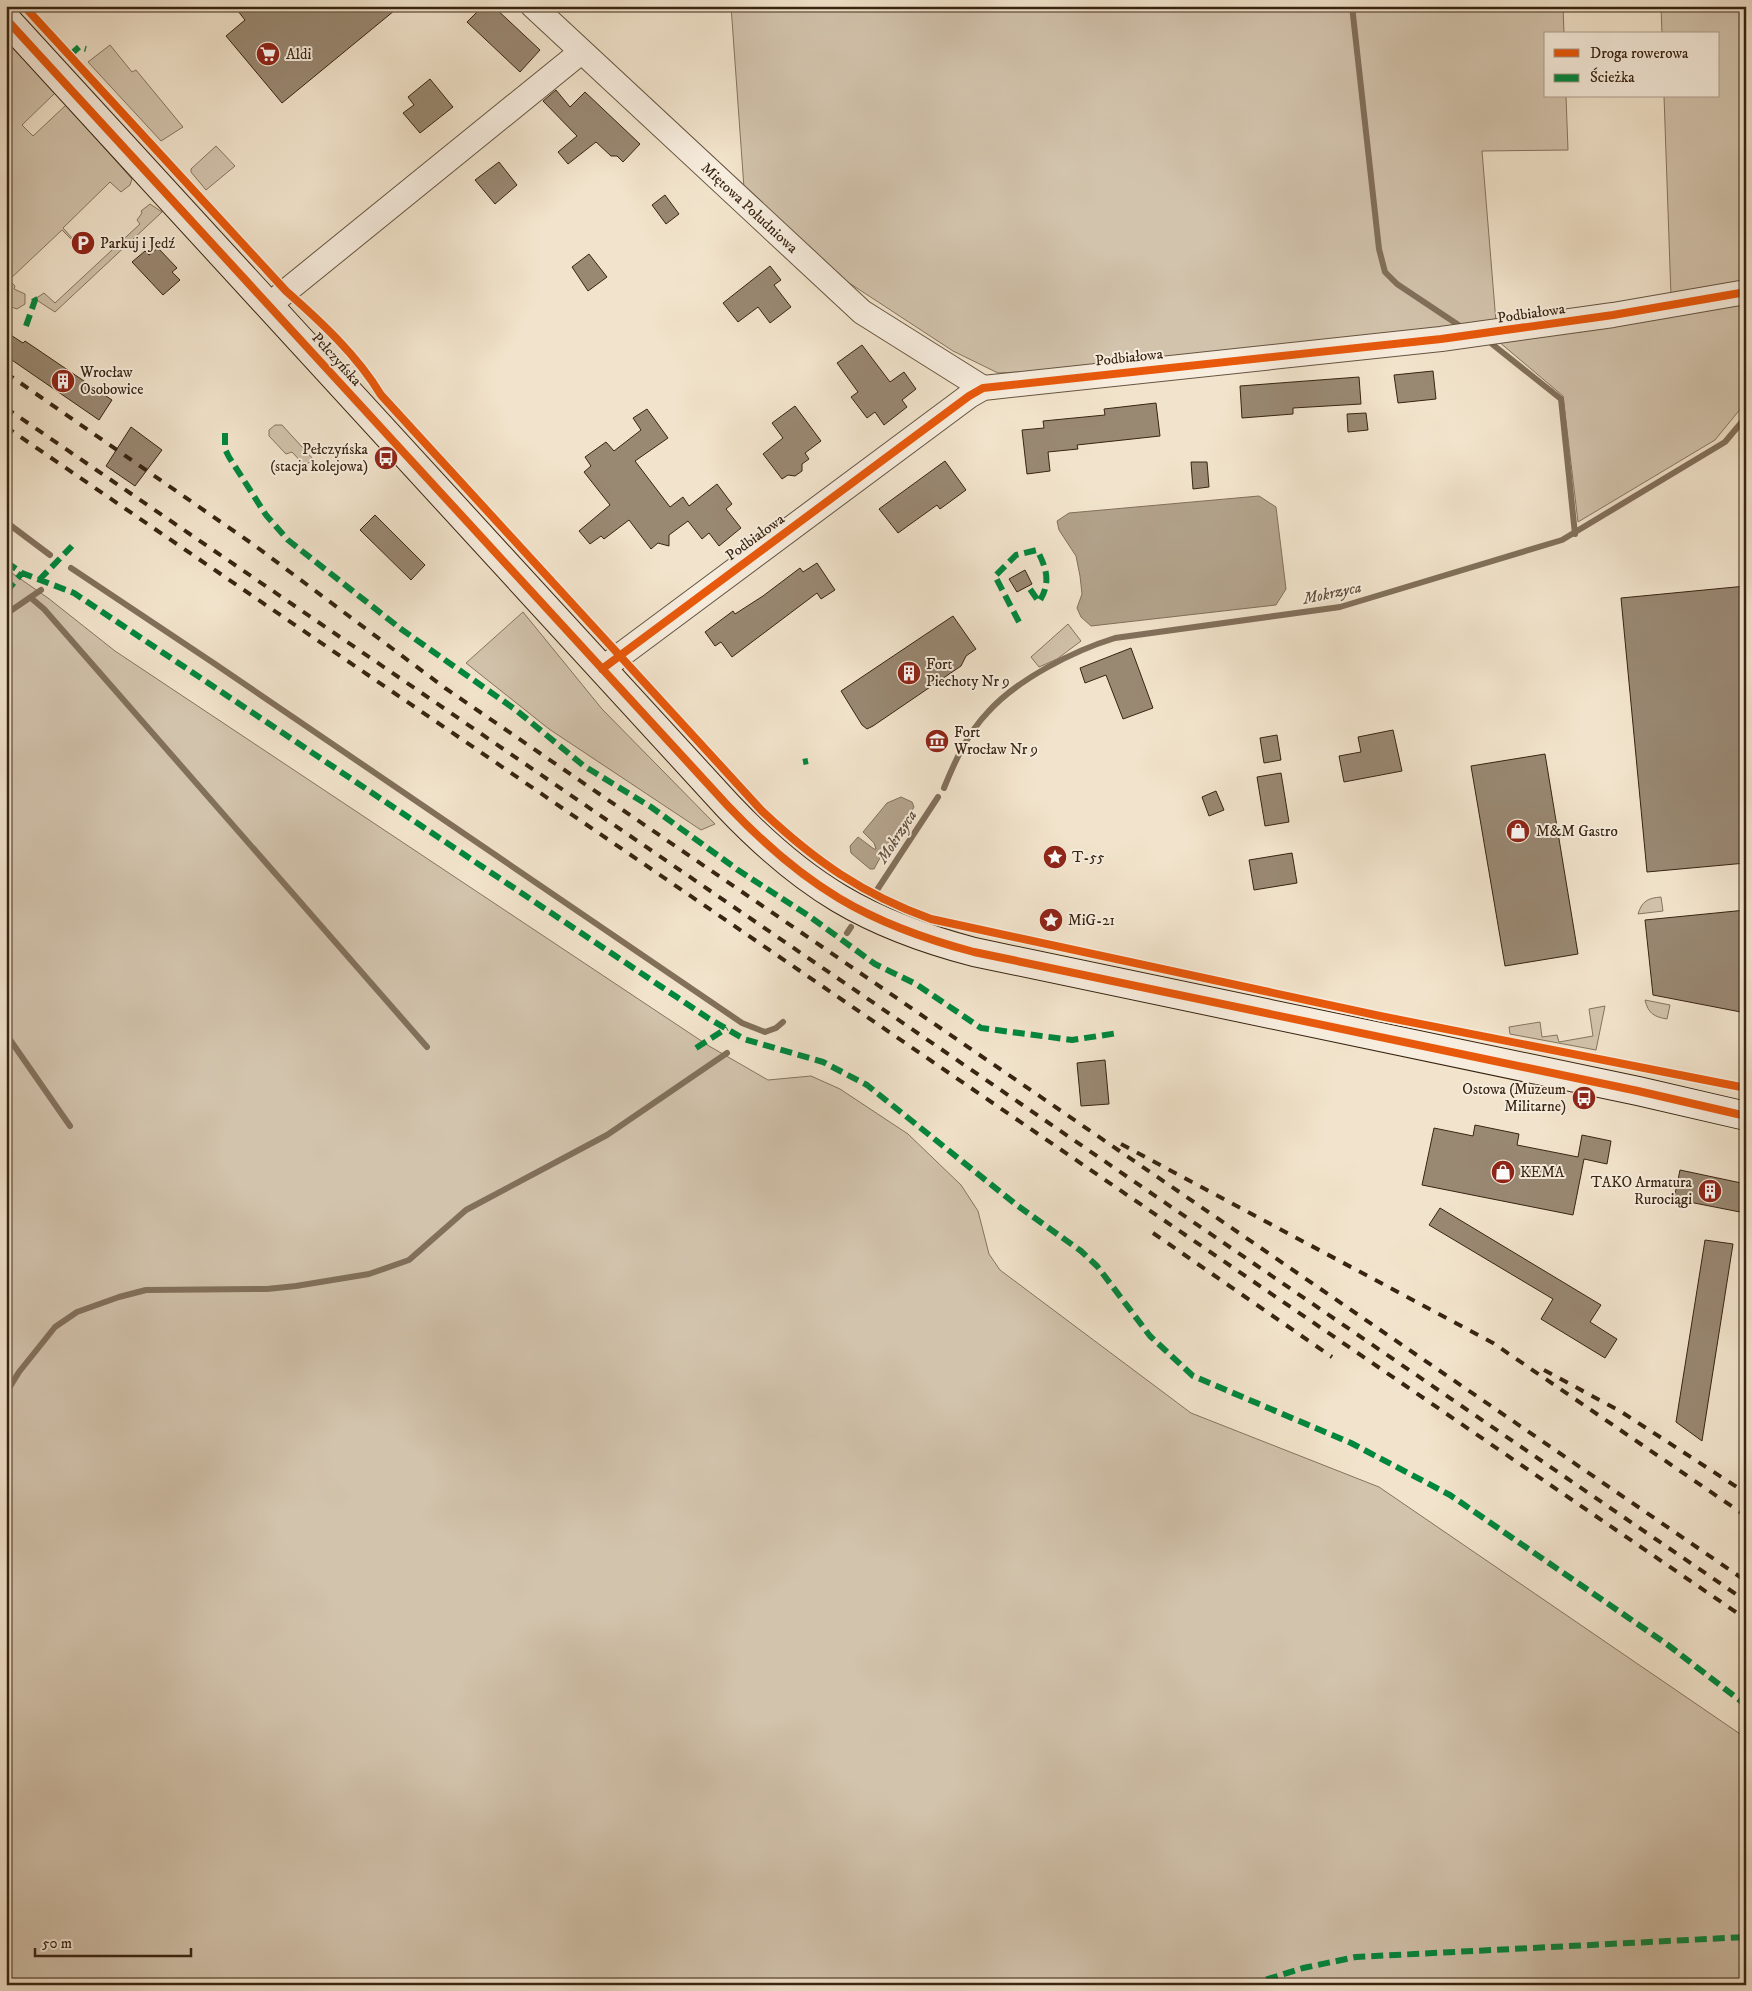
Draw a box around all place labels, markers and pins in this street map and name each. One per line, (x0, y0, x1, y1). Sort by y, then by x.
supermarket icon: Aldi (255, 41, 281, 67)
place label: Aldi (286, 45, 312, 64)
parking icon: Parkuj i Jedź (70, 230, 96, 256)
place label: Parkuj i Jedź (100, 234, 176, 253)
place label: Wrocław Osobowice (79, 363, 143, 399)
building icon: Wrocław Osobowice (50, 368, 76, 394)
place label: Pełczyńska (stacja kolejowa) (270, 440, 369, 476)
bus stop icon: Pełczyńska (stacja kolejowa) (373, 445, 399, 471)
place label: Fort Piechoty Nr 9 (926, 655, 1010, 691)
building icon: Fort Piechoty Nr 9 (896, 660, 922, 686)
place label: Fort Wrocław Nr 9 (953, 723, 1038, 759)
museum icon: Fort Wrocław Nr 9 (924, 728, 950, 754)
shop icon: M&M Gastro (1505, 818, 1531, 844)
place label: M&M Gastro (1536, 822, 1618, 841)
place icon: T-55 (1042, 844, 1068, 870)
place label: T-55 (1072, 848, 1105, 867)
place icon: MiG-21 (1038, 907, 1064, 933)
place label: MiG-21 (1068, 911, 1115, 930)
place label: Ostowa (Muzeum Militarne) (1462, 1080, 1566, 1116)
bus stop icon: Ostowa (Muzeum Militarne) (1571, 1085, 1597, 1111)
shop icon: KEMA (1490, 1159, 1516, 1185)
place label: KEMA (1520, 1163, 1565, 1182)
place label: TAKO Armatura Rurociągi (1591, 1173, 1693, 1209)
building icon: TAKO Armatura Rurociągi (1697, 1178, 1723, 1204)

